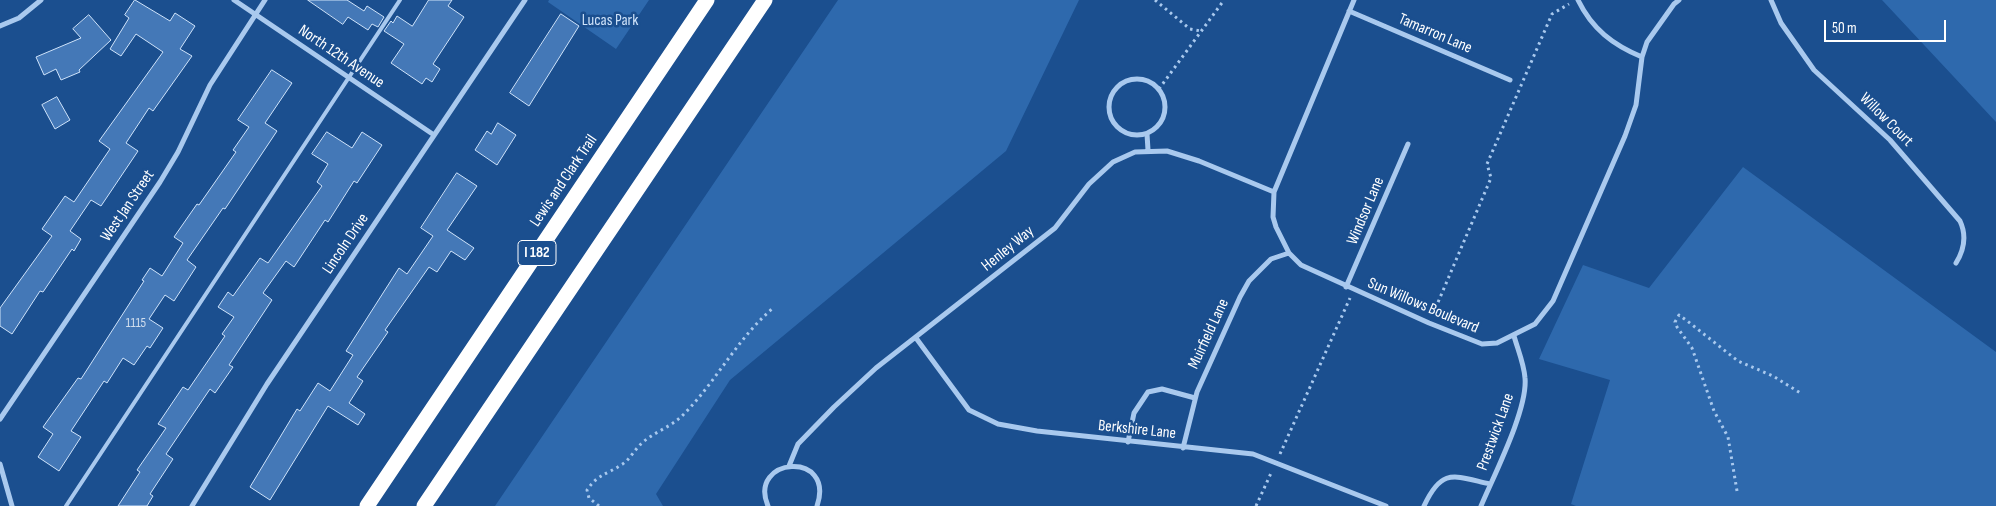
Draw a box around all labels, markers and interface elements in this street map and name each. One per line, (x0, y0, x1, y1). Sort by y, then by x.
street label: Tamarron Lane (1395, 10, 1475, 58)
scale bar (1826, 10, 1948, 42)
park label: Lucas Park (582, 11, 638, 31)
text: 50 m (1832, 19, 1857, 38)
street label: North 12th Avenue (294, 21, 388, 93)
street label: Willow Court (1855, 89, 1917, 151)
street label: Lewis and Clark Trail (526, 131, 602, 231)
street label: West Jan Street (97, 167, 159, 245)
street label: Windsor Lane (1343, 174, 1389, 248)
street label: Lincoln Drive (319, 210, 373, 278)
street label: Henley Way (978, 222, 1038, 276)
road number: I 182 (518, 240, 556, 266)
street label: Sun Willows Boulevard (1364, 274, 1482, 338)
street label: Muirfield Lane (1184, 296, 1234, 372)
house number: 1115 (126, 315, 146, 331)
street label: Prestwick Lane (1473, 391, 1519, 473)
street label: Berkshire Lane (1097, 416, 1177, 444)

